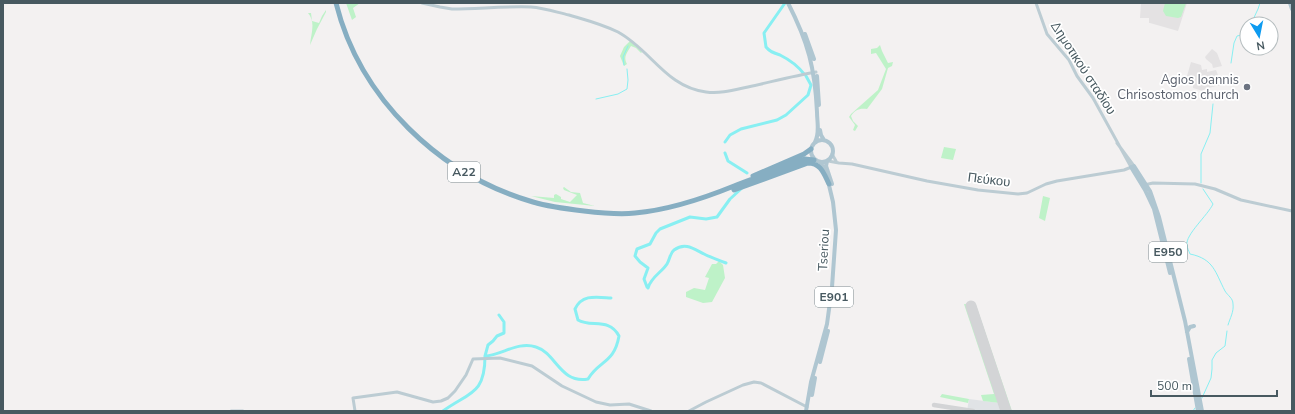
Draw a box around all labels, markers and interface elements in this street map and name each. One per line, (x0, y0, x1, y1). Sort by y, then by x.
north arrow (1239, 16, 1279, 56)
street label: Δημοτικού σταδίου (1046, 18, 1120, 118)
text: N (1255, 37, 1266, 53)
place label: Agios Ioannis Chrisostomos church (1117, 71, 1239, 104)
marker: Agios Ioannis Chrisostomos church (1242, 82, 1252, 92)
road number: A22 (448, 162, 480, 182)
street label: Πεύκου (967, 168, 1011, 192)
street label: Tseriou (814, 228, 834, 272)
road number: E950 (1149, 242, 1187, 262)
road number: E901 (815, 287, 853, 307)
scale bar (1151, 372, 1277, 398)
text: 500 m (1157, 378, 1192, 394)

